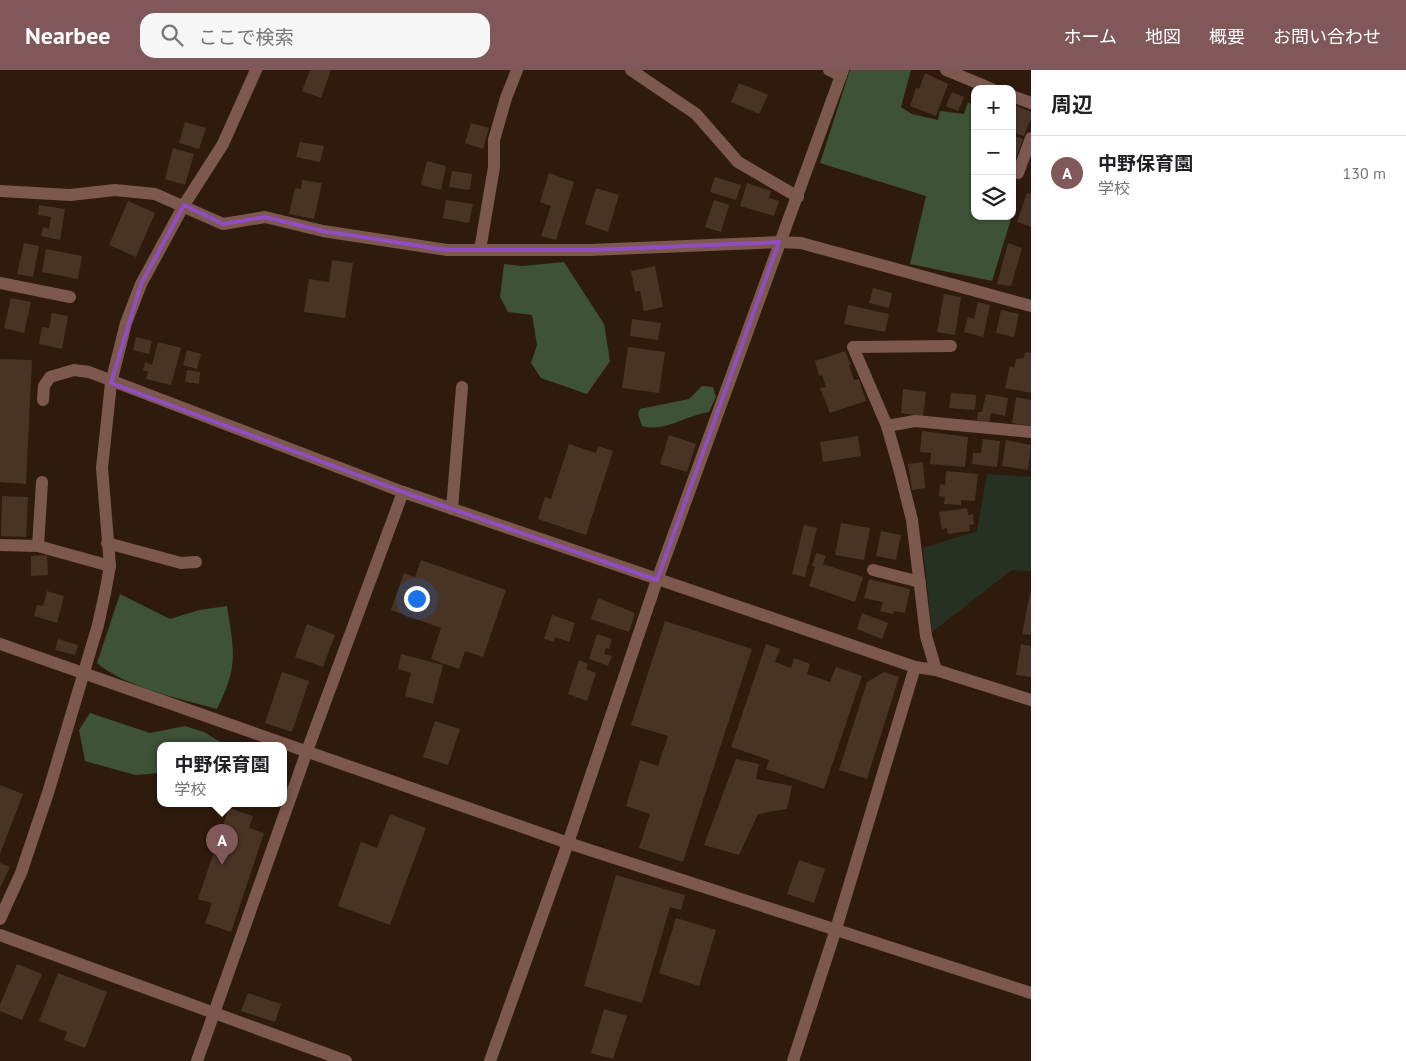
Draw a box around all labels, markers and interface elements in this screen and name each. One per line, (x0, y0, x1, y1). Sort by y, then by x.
search box (140, 13, 490, 58)
text: Nearbee (25, 20, 110, 51)
icon: search (158, 21, 186, 49)
text: ここで検索 (198, 25, 293, 49)
text: ホーム (1064, 25, 1117, 48)
text: 地図 (1145, 25, 1181, 48)
text: 概要 (1209, 25, 1245, 48)
text: お問い合わせ (1273, 25, 1381, 48)
map controls (971, 85, 1016, 220)
button: + (971, 85, 1016, 130)
text: 周辺 (1051, 91, 1093, 118)
button: − (971, 130, 1016, 175)
text: 中野保育園 (1098, 151, 1193, 175)
text: A (1062, 163, 1072, 183)
text: 130 m (1343, 163, 1386, 183)
button: layers (971, 175, 1016, 220)
text: 学校 (1098, 178, 1130, 198)
your location (404, 586, 430, 612)
popup (157, 742, 287, 807)
text: 中野保育園 (174, 752, 270, 776)
text: 学校 (174, 779, 207, 799)
pin: A (206, 824, 238, 865)

